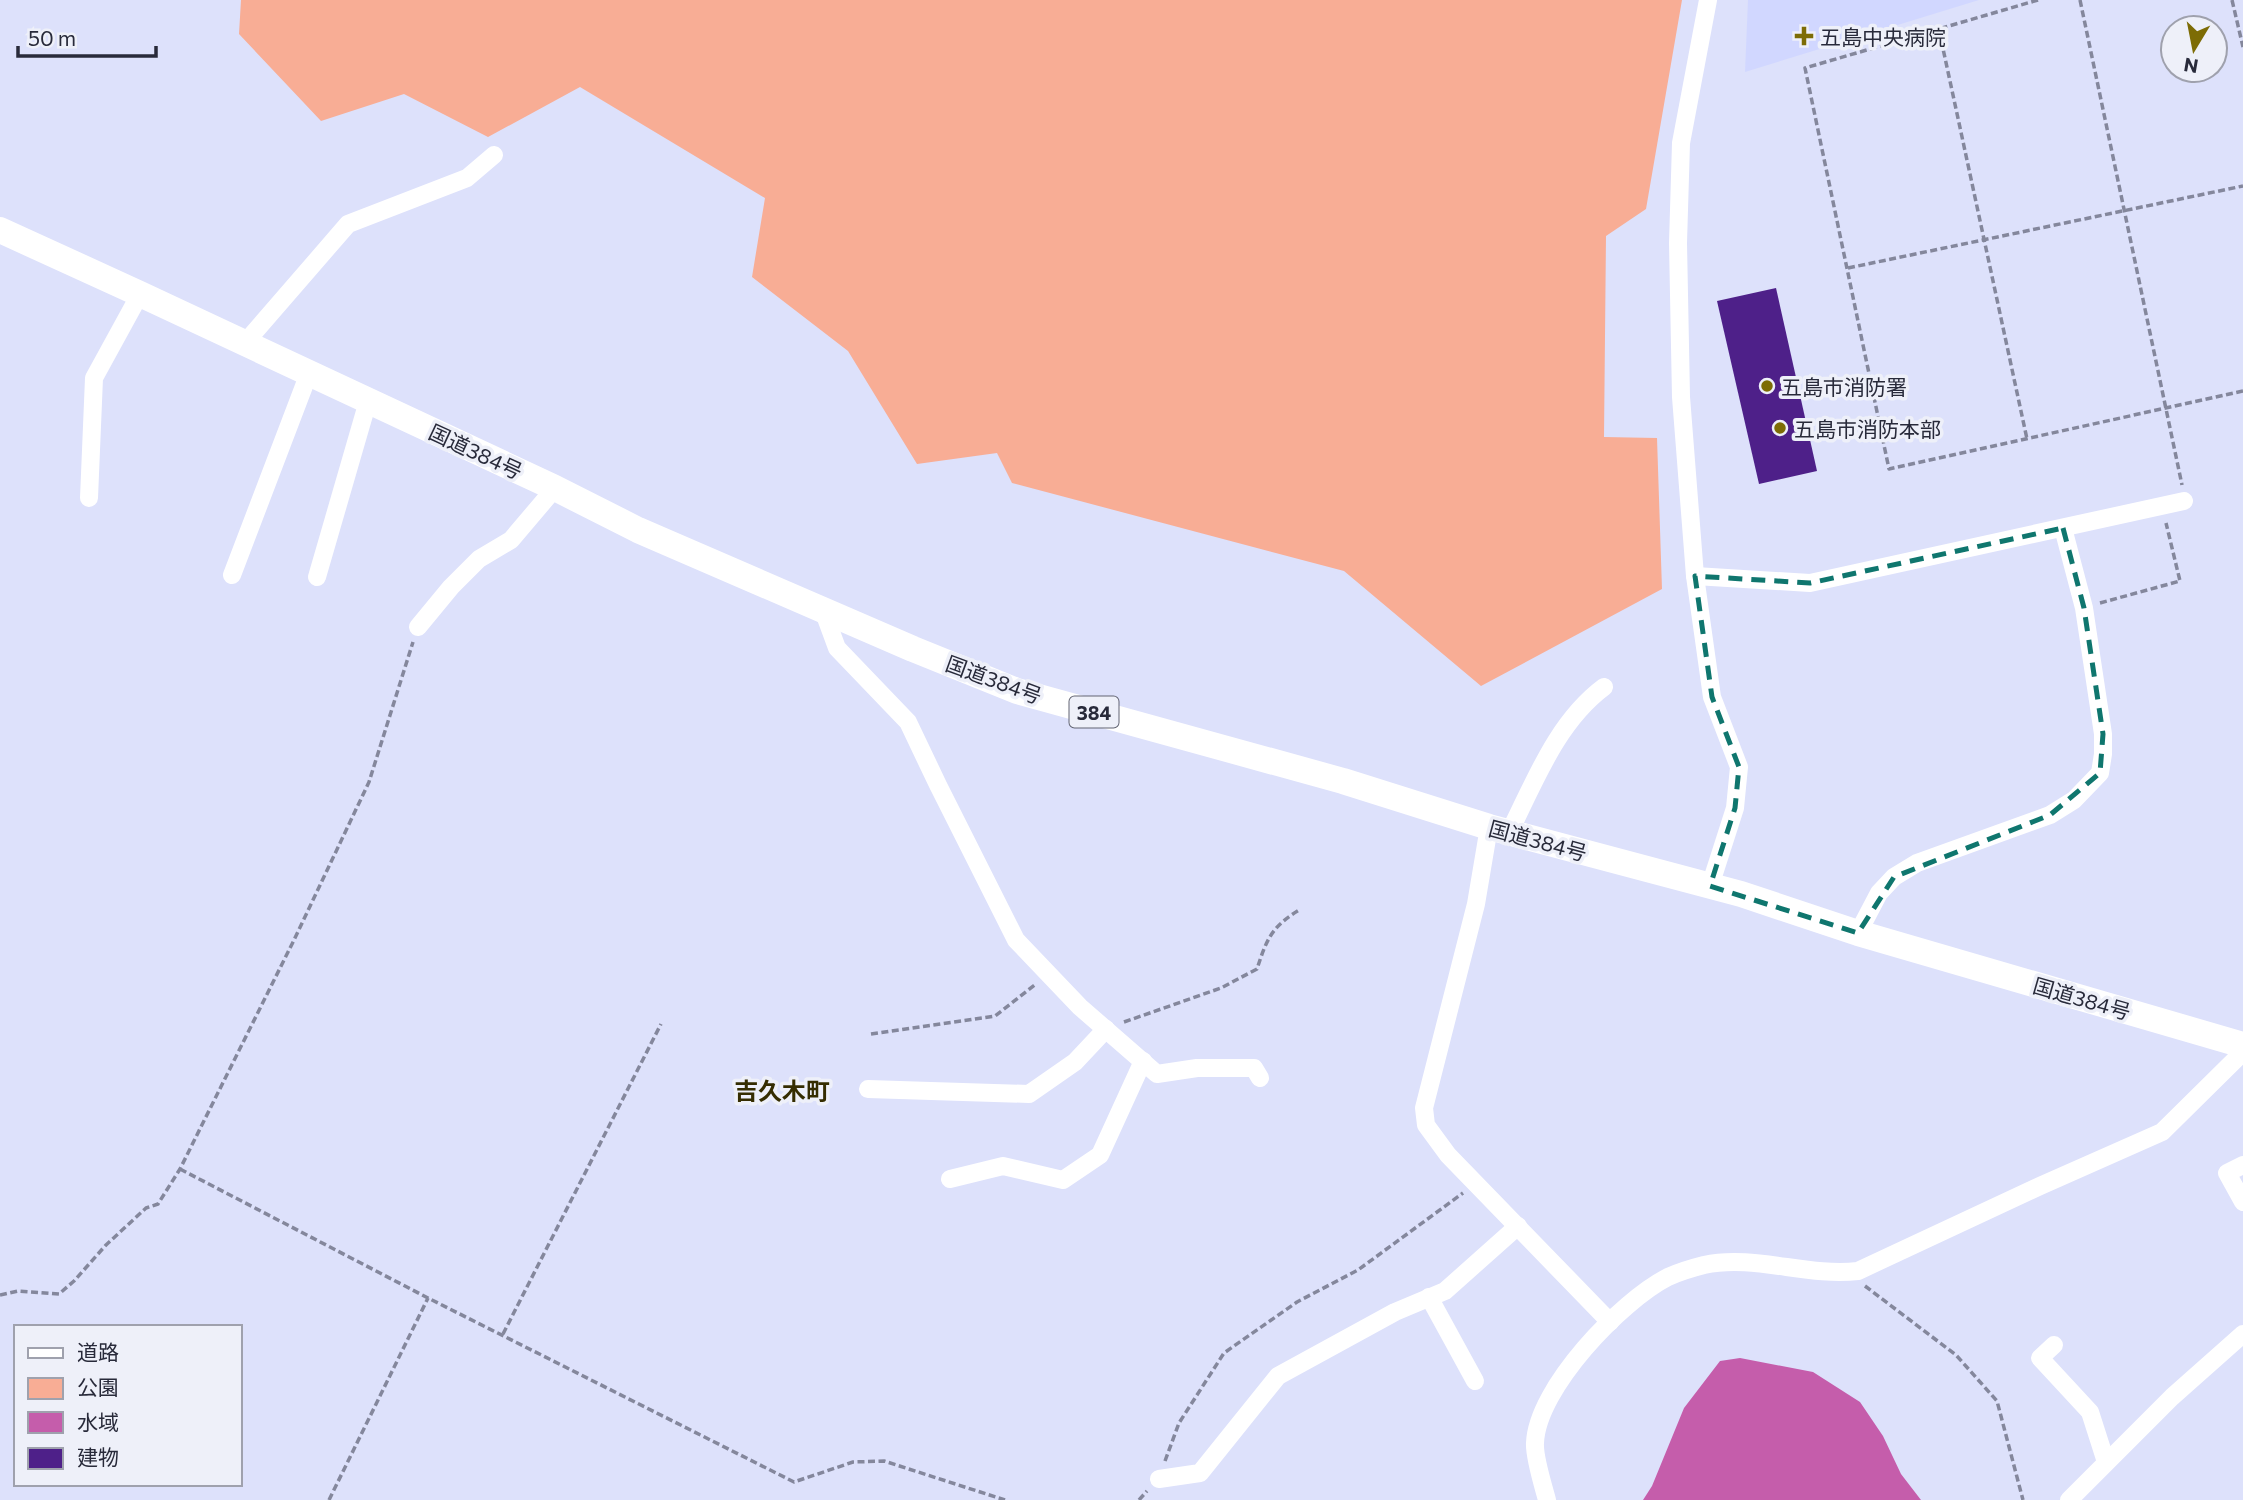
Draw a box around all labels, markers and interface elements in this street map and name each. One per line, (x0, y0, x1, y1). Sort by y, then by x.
scale bar (18, 14, 156, 58)
north arrow (2159, 14, 2229, 84)
place label: 五島中央病院 (1820, 24, 1946, 49)
text: 50 m (28, 25, 76, 50)
marker: 五島中央病院 (1794, 26, 1814, 46)
text: N (2182, 54, 2200, 79)
place label: 五島市消防署 (1781, 374, 1907, 399)
marker: 五島市消防署 (1759, 378, 1775, 394)
place label: 五島市消防本部 (1794, 416, 1941, 441)
street label: 国道384号 (425, 418, 527, 484)
marker: 五島市消防本部 (1772, 420, 1788, 436)
street label: 国道384号 (943, 650, 1045, 708)
road number: 384 (1070, 696, 1118, 727)
street label: 国道384号 (1486, 815, 1590, 865)
street label: 国道384号 (2030, 972, 2134, 1024)
district label: 吉久木町 (734, 1076, 830, 1105)
legend (14, 1325, 242, 1486)
text: 道路 (77, 1339, 119, 1364)
text: 公園 (77, 1374, 119, 1399)
text: 水域 (77, 1409, 119, 1434)
text: 建物 (77, 1444, 119, 1469)

